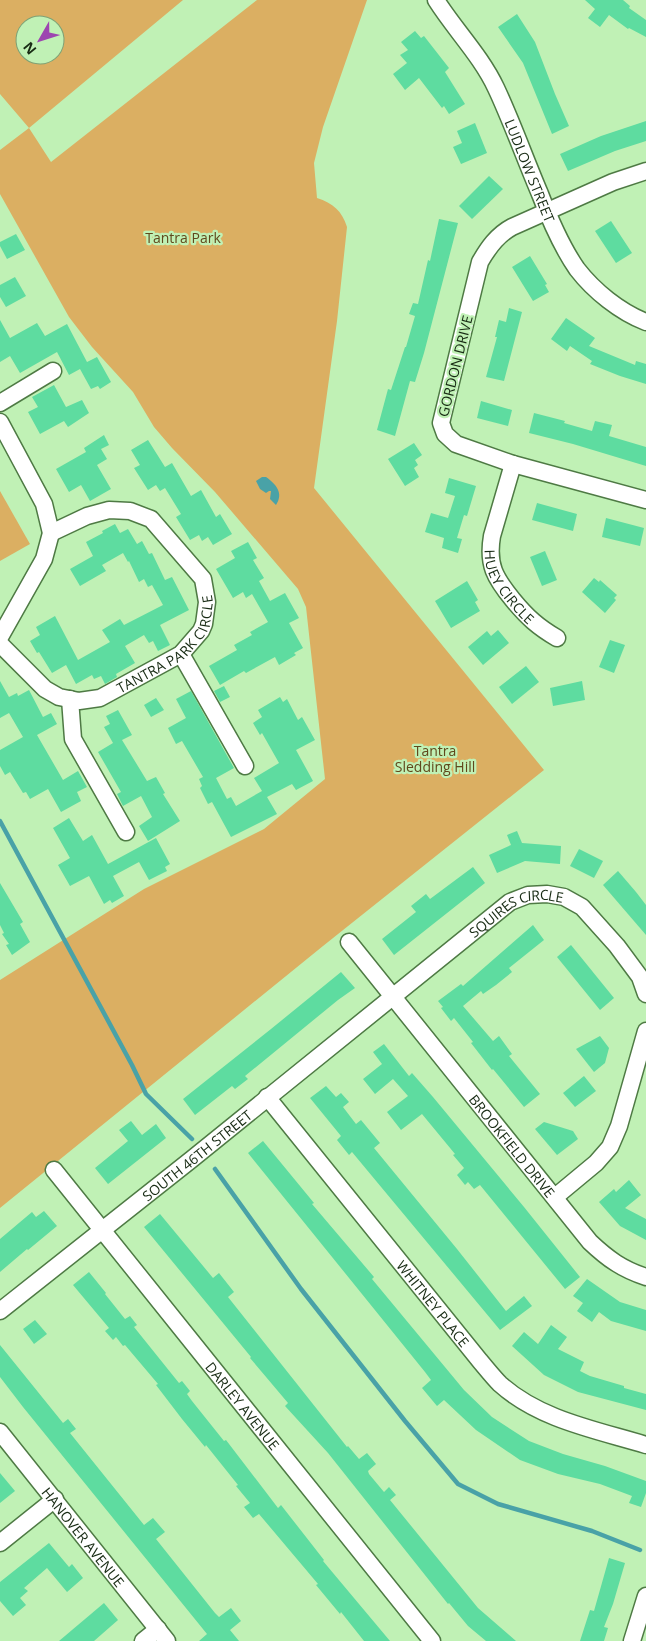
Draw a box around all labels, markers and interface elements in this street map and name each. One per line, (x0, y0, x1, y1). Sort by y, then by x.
north arrow (15, 15, 65, 65)
text: N (19, 38, 40, 59)
street label: LUDLOW STREET (501, 116, 560, 225)
park label: Tantra Park (145, 228, 221, 247)
street label: GORDON DRIVE (433, 313, 477, 419)
street label: HUEY CIRCLE (481, 549, 539, 628)
street label: TANTRA PARK CIRCLE (113, 594, 217, 697)
park label: Tantra Sledding Hill (395, 741, 475, 776)
street label: SQUIRES CIRCLE (465, 884, 565, 941)
street label: BROOKFIELD DRIVE (465, 1090, 560, 1201)
street label: SOUTH 46TH STREET (138, 1105, 256, 1205)
street label: WHITNEY PLACE (393, 1256, 474, 1350)
street label: DARLEY AVENUE (202, 1358, 284, 1454)
street label: HANOVER AVENUE (38, 1483, 129, 1591)

